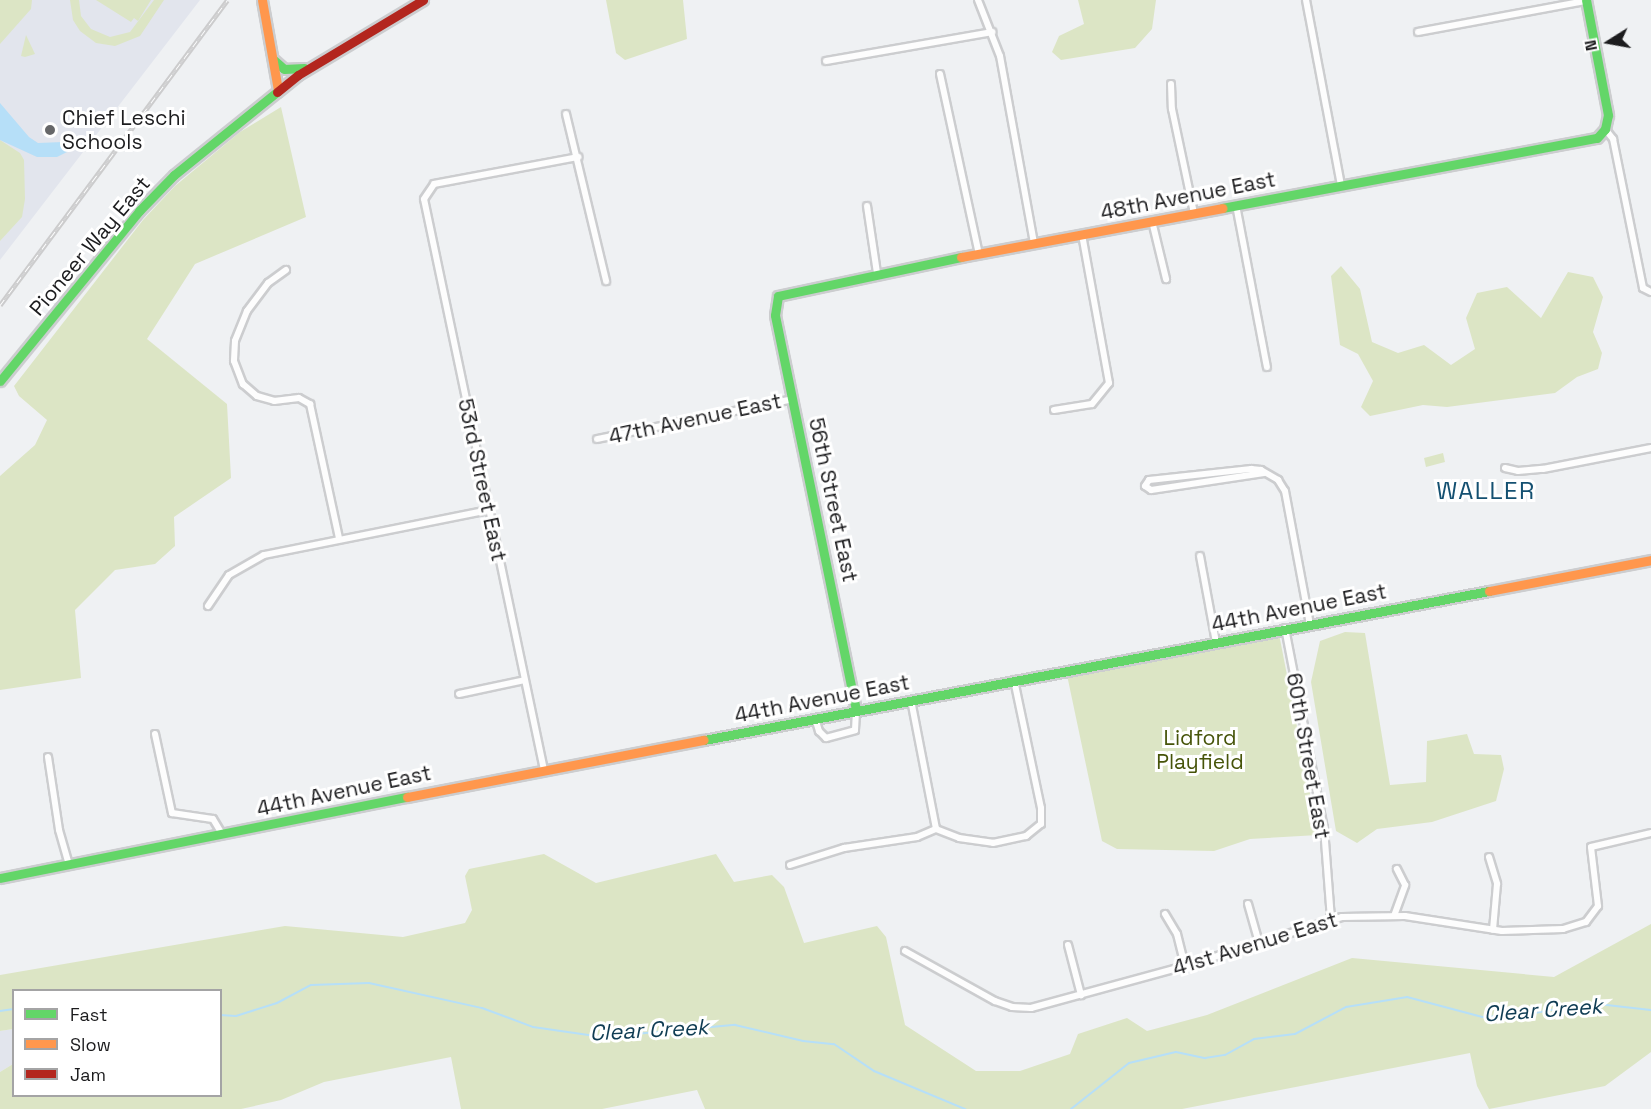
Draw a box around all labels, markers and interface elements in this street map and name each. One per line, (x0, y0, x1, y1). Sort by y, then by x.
north arrow (1579, 12, 1639, 72)
text: N (1580, 38, 1602, 53)
place label: Chief Leschi Schools (62, 105, 186, 155)
marker: Chief Leschi Schools (43, 123, 57, 137)
street label: 48th Avenue East (1098, 167, 1278, 225)
street label: Pioneer Way East (24, 171, 156, 321)
street label: 47th Avenue East (606, 388, 784, 450)
street label: 53rd Street East (452, 396, 512, 564)
street label: 56th Street East (803, 416, 863, 584)
district label: WALLER (1436, 477, 1536, 505)
street label: 44th Avenue East (1209, 579, 1389, 637)
street label: 44th Avenue East (732, 670, 912, 728)
street label: 60th Street East (1281, 671, 1335, 841)
park label: Lidford Playfield (1156, 725, 1244, 775)
street label: 44th Avenue East (254, 760, 434, 822)
street label: 41st Avenue East (1169, 907, 1341, 981)
legend (12, 989, 222, 1097)
water label: Clear Creek (1483, 993, 1603, 1027)
text: Fast (70, 1003, 107, 1026)
water label: Clear Creek (589, 1014, 709, 1046)
text: Slow (70, 1033, 111, 1056)
text: Jam (70, 1063, 106, 1086)

